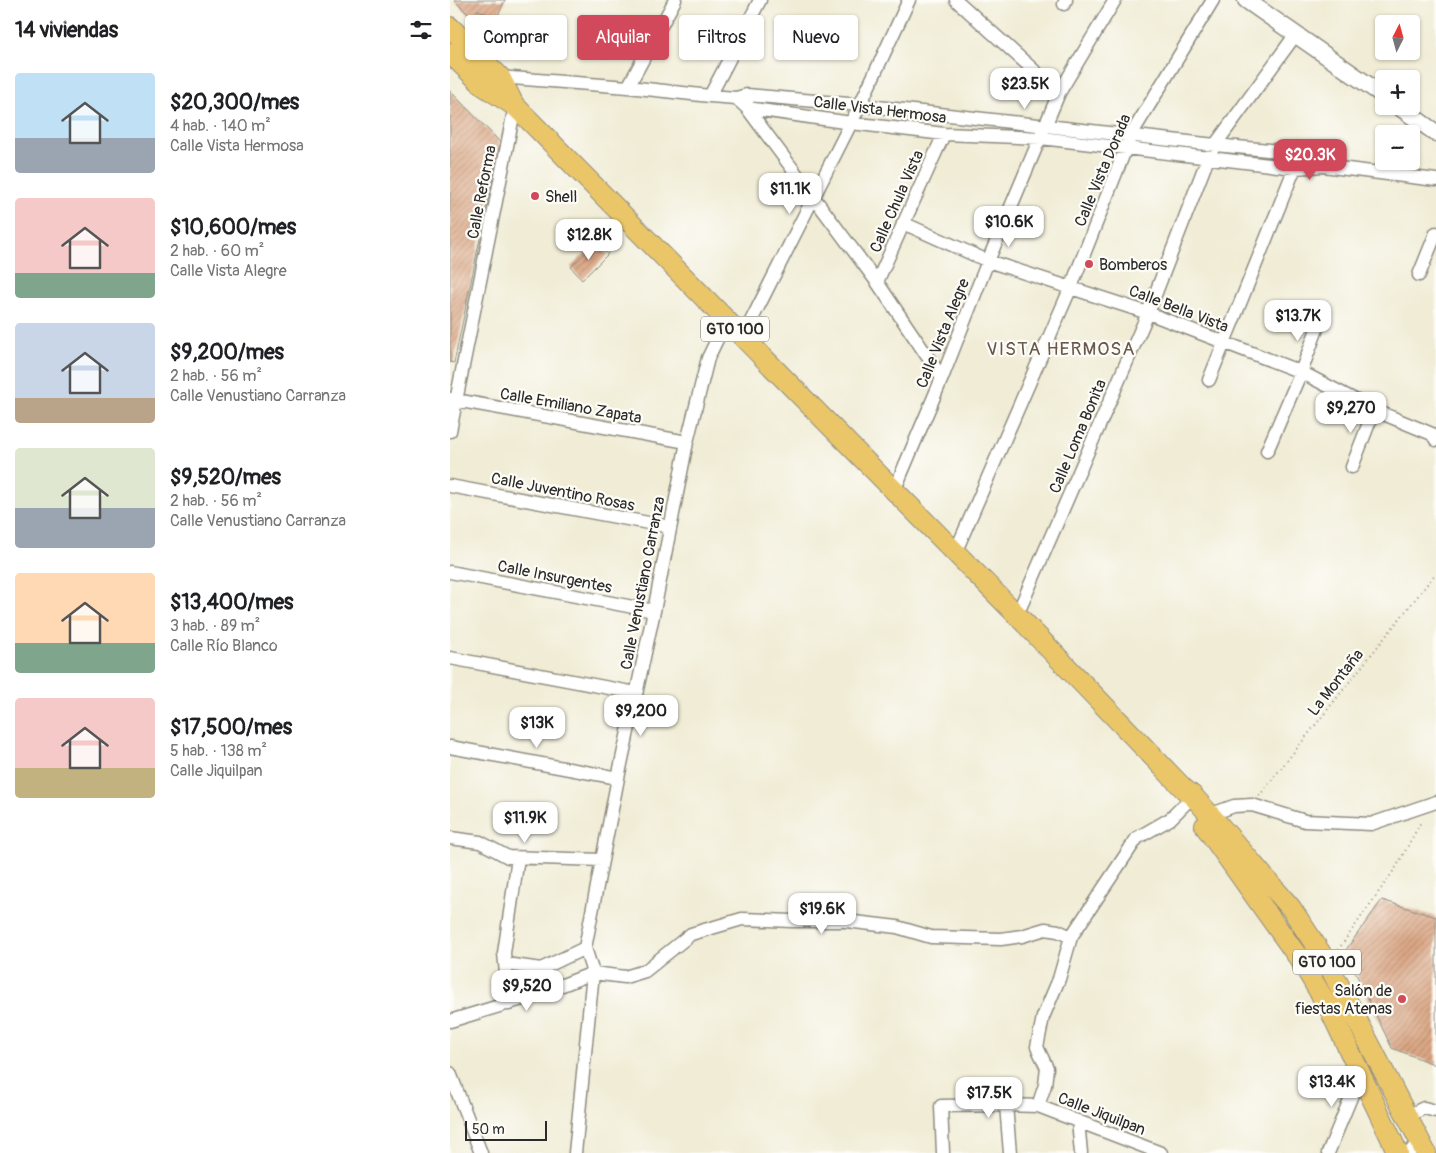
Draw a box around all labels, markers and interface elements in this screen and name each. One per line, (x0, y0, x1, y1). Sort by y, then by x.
chip: Comprar (465, 15, 567, 60)
chip: Alquilar (577, 15, 669, 60)
chip: Filtros (679, 15, 764, 60)
chip: Nuevo (774, 15, 858, 60)
north arrow (1375, 15, 1420, 60)
map controls (1375, 15, 1420, 170)
icon: filters (407, 16, 435, 44)
text: 14 viviendas (15, 17, 118, 44)
pin: $23.5K (984, 68, 1066, 110)
button: + (1375, 70, 1420, 115)
text: $23.5K (1001, 74, 1049, 94)
text: $20,300/mes (170, 89, 299, 116)
street label: Calle Vista Hermosa (812, 92, 947, 128)
icon: home (55, 93, 115, 153)
street label: Calle Vista Dorada (1070, 111, 1136, 230)
text: 4 hab. · 140 m² (170, 116, 271, 136)
button: − (1375, 125, 1420, 170)
text: Calle Vista Hermosa (170, 136, 304, 156)
pin: $20.3K (1269, 138, 1351, 181)
street label: Calle Reforma (463, 144, 501, 241)
text: $20.3K (1285, 145, 1335, 165)
street label: Calle Chula Vista (865, 147, 928, 256)
pin: $11.1K (749, 172, 831, 215)
text: $11.1K (770, 179, 810, 199)
place label: Shell (545, 187, 577, 207)
marker: Shell (529, 190, 541, 202)
pin: $10.6K (968, 206, 1050, 248)
text: $10.6K (985, 212, 1033, 232)
text: $10,600/mes (170, 214, 296, 241)
icon: home (55, 218, 115, 278)
pin: $12.8K (548, 218, 630, 261)
text: $12.8K (566, 225, 612, 245)
text: 2 hab. · 60 m² (170, 241, 264, 261)
place label: Bomberos (1099, 255, 1167, 275)
marker: Bomberos (1083, 258, 1095, 270)
text: Calle Vista Alegre (170, 261, 287, 281)
street label: Calle Vista Alegre (912, 275, 974, 391)
street label: Calle Bella Vista (1126, 281, 1231, 337)
pin: $13.7K (1257, 300, 1339, 342)
text: $13.7K (1275, 306, 1321, 326)
road number: GTO 100 (701, 316, 769, 342)
district label: VISTA HERMOSA (986, 337, 1136, 361)
text: $9,200/mes (170, 339, 284, 366)
icon: home (55, 343, 115, 403)
text: 2 hab. · 56 m² (170, 366, 262, 386)
street label: Calle Loma Bonita (1045, 376, 1111, 496)
street label: Calle Emiliano Zapata (498, 384, 643, 428)
text: Calle Venustiano Carranza (170, 386, 346, 406)
pin: $9,270 (1310, 392, 1392, 434)
text: $9,270 (1326, 398, 1376, 418)
text: $9,520/mes (170, 464, 281, 491)
icon: home (55, 468, 115, 528)
street label: Calle Juventino Rosas (489, 468, 636, 516)
text: 2 hab. · 56 m² (170, 491, 262, 511)
street label: Calle Venustiano Carranza (616, 495, 670, 671)
text: Calle Venustiano Carranza (170, 511, 346, 531)
street label: Calle Insurgentes (496, 556, 614, 598)
text: $13,400/mes (170, 589, 293, 616)
icon: home (55, 593, 115, 653)
text: 3 hab. · 89 m² (170, 616, 260, 636)
text: Calle Río Blanco (170, 636, 278, 656)
street label: La Montaña (1303, 645, 1368, 720)
pin: $9,200 (600, 694, 682, 737)
text: $9,200 (615, 701, 667, 721)
pin: $13K (507, 706, 567, 749)
text: $13K (520, 713, 554, 733)
text: $17,500/mes (170, 714, 292, 741)
icon: home (55, 718, 115, 778)
text: 5 hab. · 138 m² (170, 741, 267, 761)
text: Calle Jiquilpan (170, 761, 263, 781)
pin: $11.9K (484, 802, 566, 844)
text: $11.9K (504, 808, 546, 828)
pin: $19.6K (781, 892, 863, 935)
text: $19.6K (799, 899, 845, 919)
road number: GTO 100 (1293, 950, 1361, 974)
pin: $9,520 (486, 970, 568, 1012)
text: $9,520 (502, 976, 552, 996)
place label: Salón de fiestas Atenas (1295, 981, 1392, 1019)
marker: Salón de fiestas Atenas (1396, 993, 1408, 1005)
pin: $13.4K (1291, 1066, 1373, 1108)
text: $13.4K (1309, 1072, 1355, 1092)
pin: $17.5K (948, 1076, 1030, 1119)
text: $17.5K (966, 1083, 1012, 1103)
street label: Calle Jiquilpan (1055, 1088, 1148, 1140)
scale bar (465, 1118, 548, 1141)
text: 50 m (472, 1121, 505, 1138)

